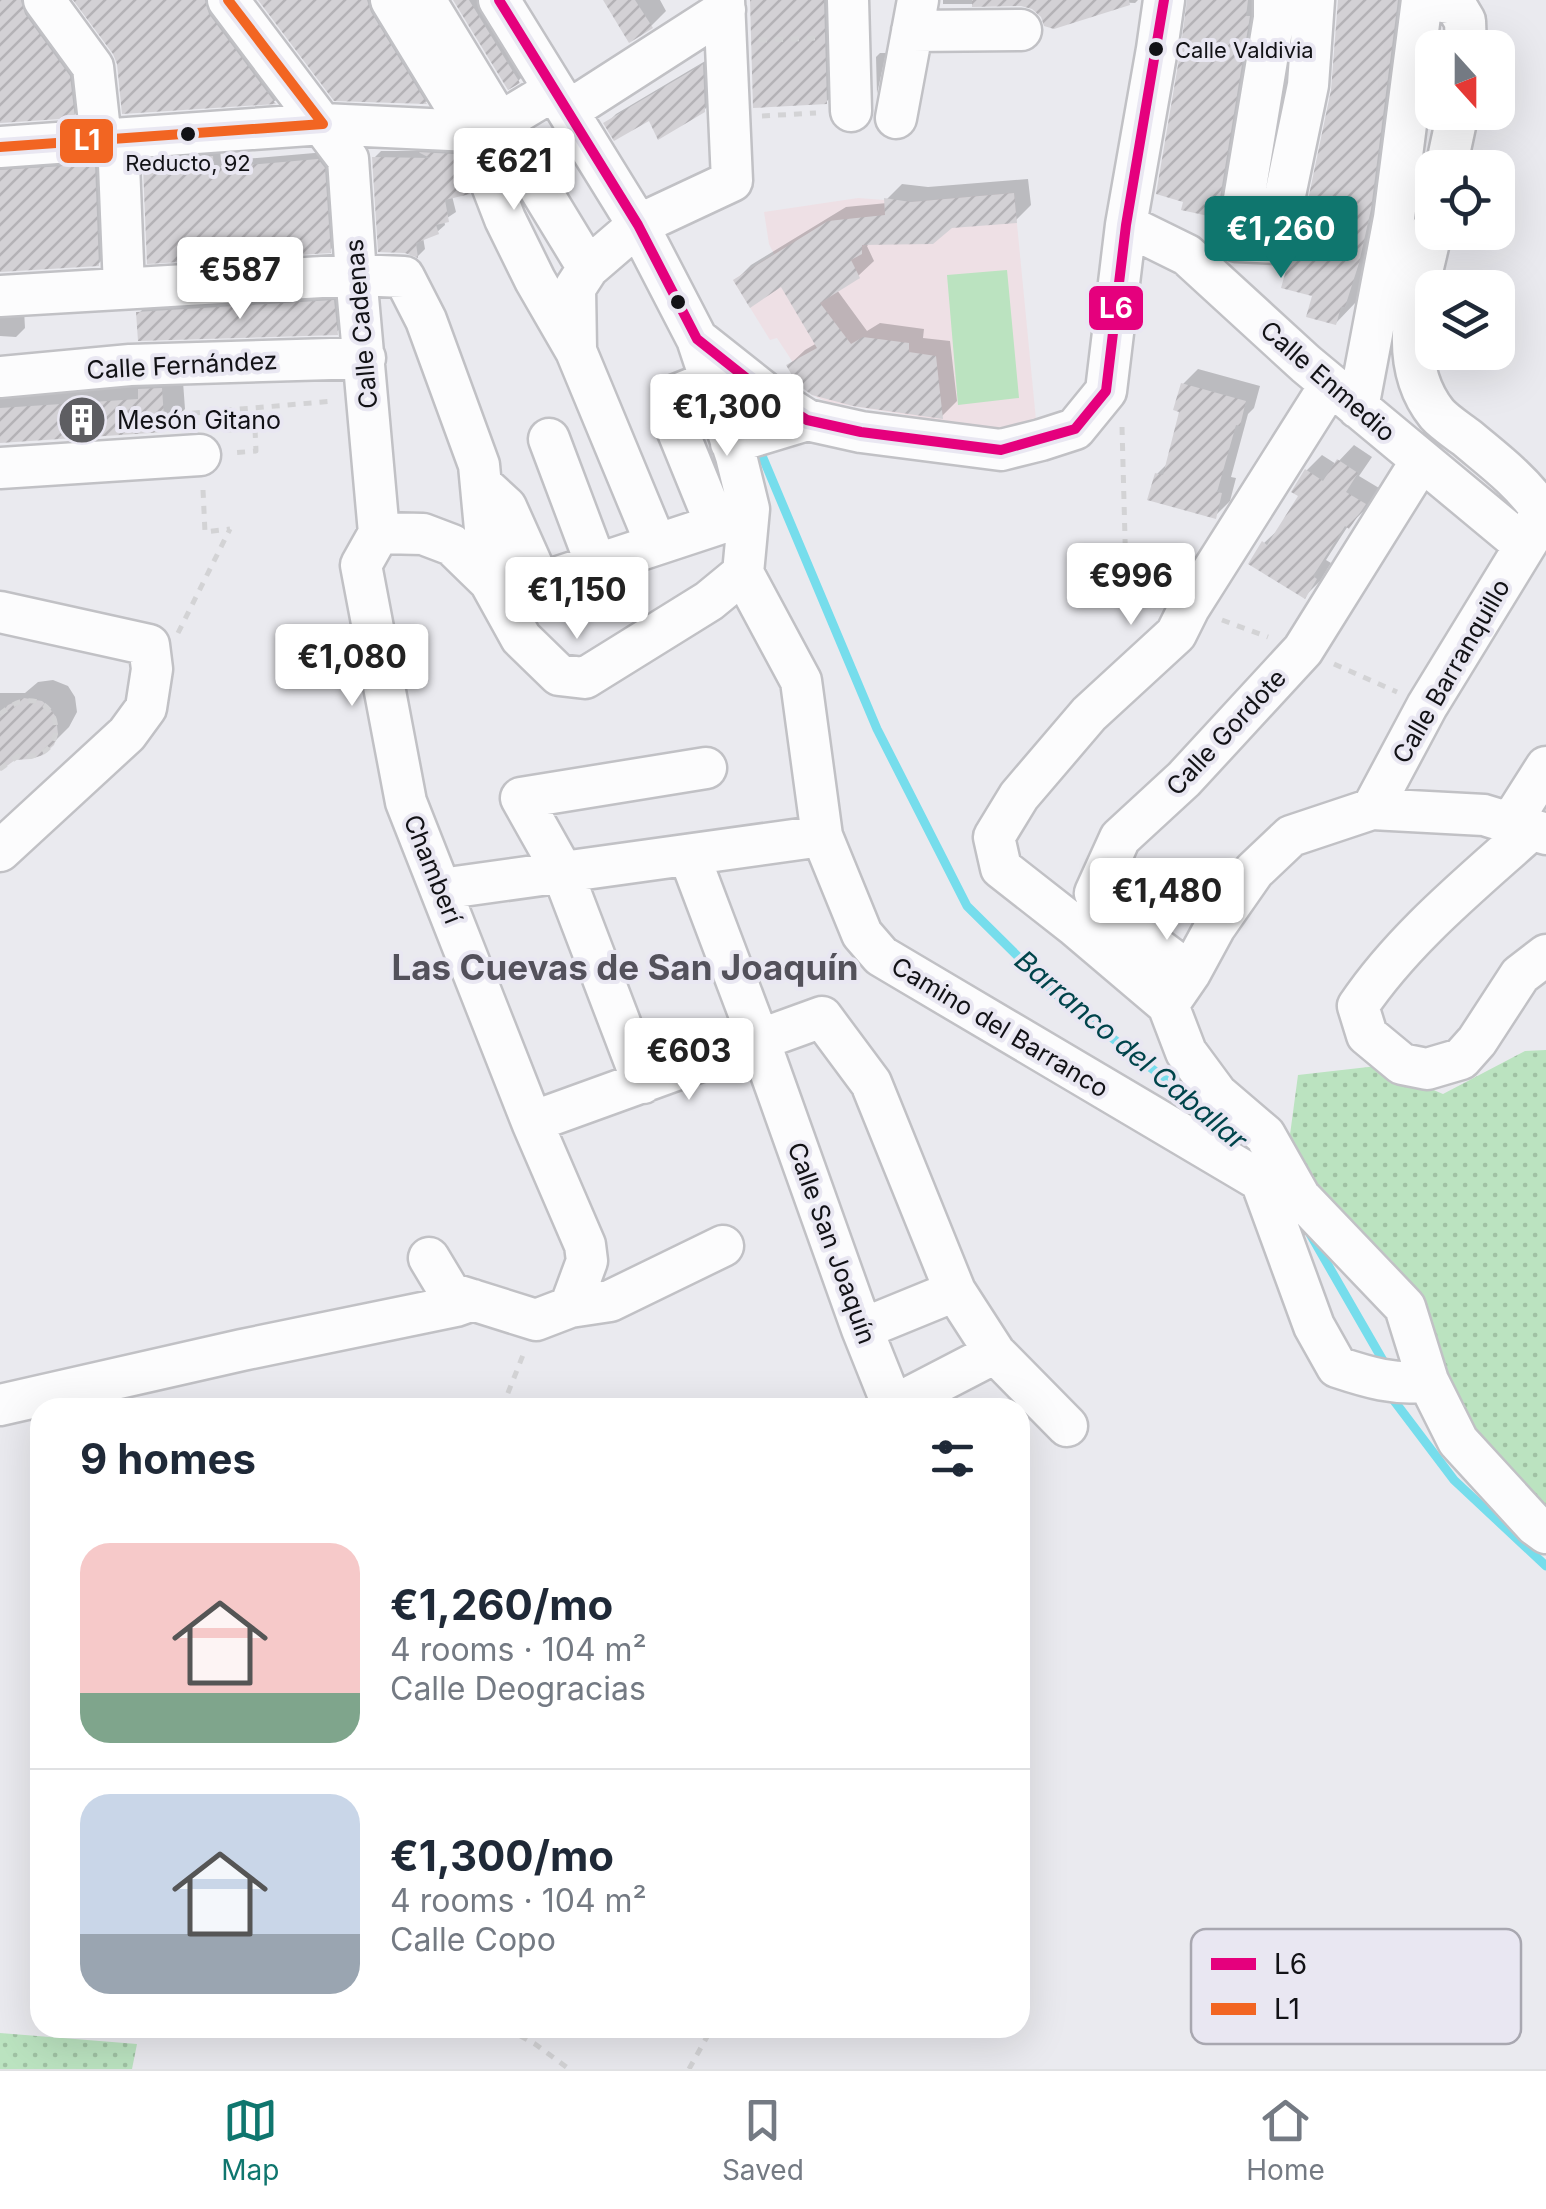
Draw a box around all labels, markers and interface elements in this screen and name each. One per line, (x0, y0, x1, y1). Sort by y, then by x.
north arrow (1415, 30, 1515, 130)
map controls (1415, 30, 1515, 370)
place label: Calle Valdivia (1175, 37, 1314, 63)
marker: Calle Valdivia (1146, 39, 1166, 59)
line badge: L1 (58, 117, 115, 165)
text: L1 (74, 123, 100, 157)
marker: Reducto, 92 (178, 124, 198, 144)
pin: €621 (455, 128, 573, 213)
text: €621 (476, 141, 552, 180)
place label: Reducto, 92 (125, 150, 251, 176)
button: locate (1415, 150, 1515, 250)
pin: €1,260 (1200, 196, 1362, 281)
text: €1,260 (1227, 209, 1335, 248)
pin: €587 (181, 237, 299, 322)
street label: Calle Cadenas (339, 238, 383, 410)
text: €587 (199, 250, 281, 289)
button: layers (1415, 270, 1515, 370)
line badge: L6 (1087, 284, 1145, 332)
text: L6 (1099, 291, 1133, 325)
unlabelled marker (668, 292, 688, 312)
street label: Calle Enmedio (1255, 314, 1401, 448)
street label: Calle Fernández (86, 345, 278, 385)
pin: €1,300 (646, 374, 808, 459)
text: €1,300 (672, 387, 782, 426)
building icon: Mesón Gitano (56, 394, 108, 446)
place label: Mesón Gitano (117, 405, 281, 435)
pin: €996 (1072, 543, 1190, 628)
text: €996 (1089, 556, 1173, 595)
pin: €1,150 (496, 557, 658, 642)
text: €1,150 (527, 570, 627, 609)
street label: Calle Barranquillo (1386, 574, 1516, 768)
pin: €1,080 (271, 624, 433, 709)
text: €1,080 (297, 637, 407, 676)
street label: Calle Gordote (1160, 663, 1292, 801)
street label: Chamberí (398, 810, 469, 929)
pin: €1,480 (1086, 858, 1248, 943)
text: €1,480 (1112, 871, 1222, 910)
water label: Barranco del Caballar (1008, 943, 1255, 1158)
district label: Las Cuevas de San Joaquín (392, 946, 858, 988)
street label: Camino del Barranco (886, 950, 1114, 1104)
pin: €603 (630, 1018, 748, 1103)
text: €603 (647, 1031, 731, 1070)
street label: Calle San Joaquín (782, 1138, 882, 1348)
icon: filters (925, 1431, 980, 1486)
text: 9 homes (80, 1433, 256, 1484)
text: €1,260/mo (390, 1579, 613, 1630)
icon: home (160, 1583, 280, 1703)
text: 4 rooms · 104 m² (390, 1630, 647, 1669)
text: Calle Deogracias (390, 1669, 646, 1708)
text: €1,300/mo (390, 1830, 614, 1881)
icon: home (160, 1834, 280, 1954)
text: 4 rooms · 104 m² (390, 1881, 647, 1920)
text: Calle Copo (390, 1920, 556, 1959)
legend (1191, 1929, 1521, 2044)
text: L6 (1274, 1947, 1307, 1981)
text: L1 (1274, 1992, 1300, 2026)
tab: Map (221, 2093, 279, 2187)
tab: Saved (722, 2093, 804, 2187)
tab: Home (1246, 2093, 1325, 2187)

